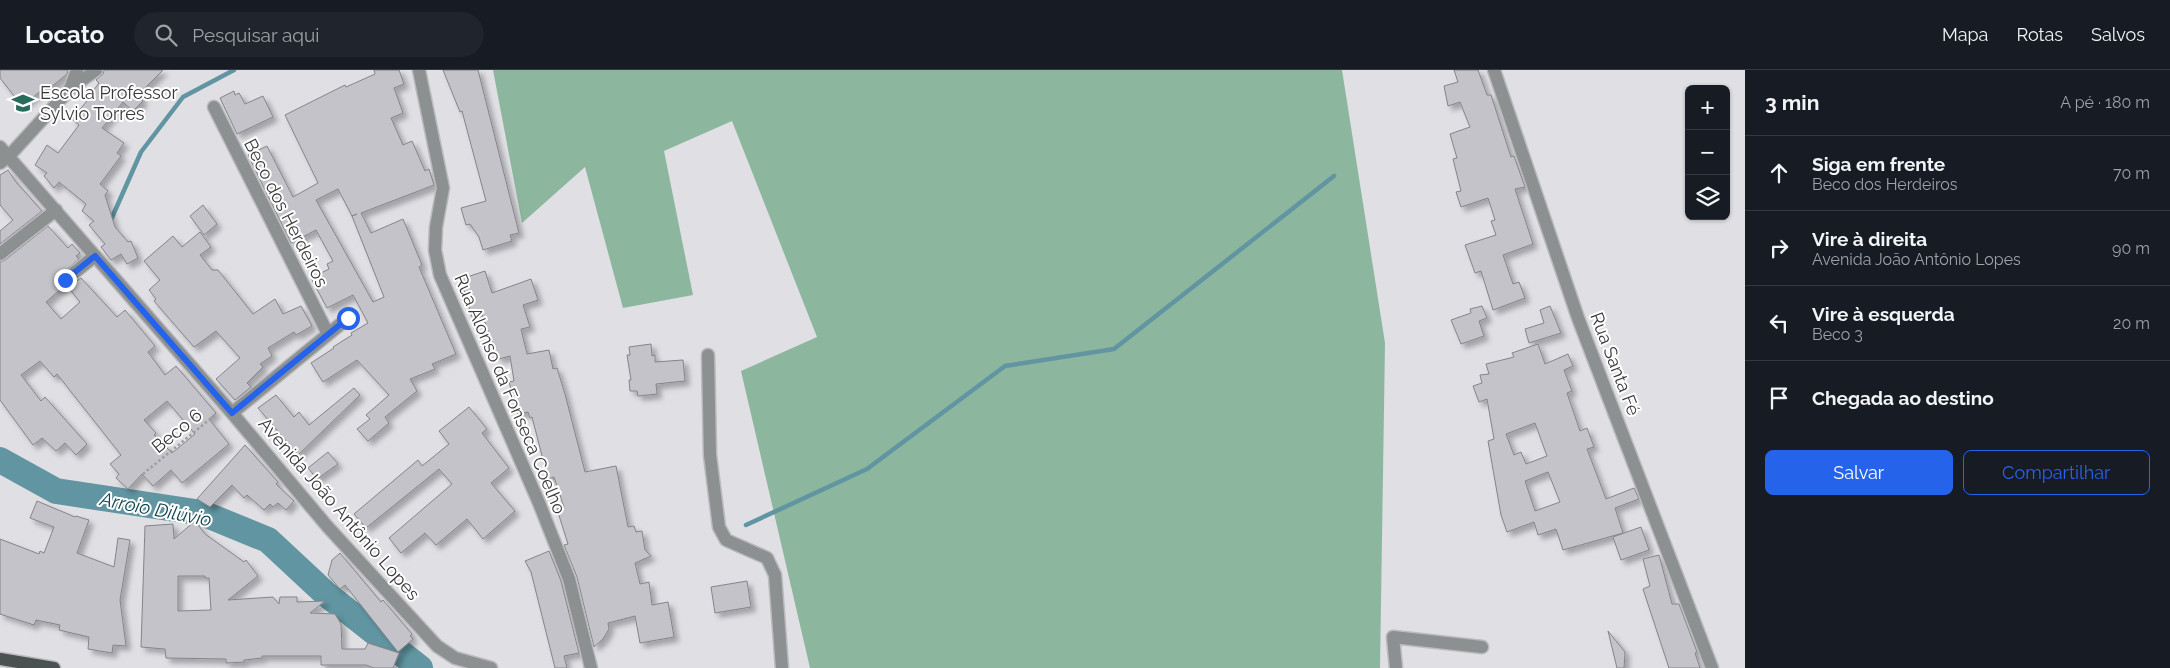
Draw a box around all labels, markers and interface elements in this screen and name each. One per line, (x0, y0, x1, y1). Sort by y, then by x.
search box (134, 12, 484, 57)
text: Locato (25, 20, 104, 49)
icon: search (152, 21, 180, 49)
text: Pesquisar aqui (192, 24, 320, 46)
text: Mapa (1942, 24, 1988, 45)
text: Rotas (2016, 24, 2063, 45)
text: Salvos (2091, 24, 2145, 45)
place label: Escola Professor Sylvio Torres (40, 82, 179, 124)
map controls (1685, 85, 1730, 220)
button: + (1685, 85, 1730, 130)
school or university icon: Escola Professor Sylvio Torres (10, 90, 36, 116)
text: 3 min (1765, 90, 1819, 115)
text: A pé · 180 m (2060, 93, 2150, 112)
button: − (1685, 130, 1730, 175)
street label: Beco dos Herdeiros (240, 135, 333, 291)
text: Siga em frente (1812, 153, 1945, 175)
icon: ahead (1765, 159, 1793, 187)
text: 70 m (2113, 164, 2150, 183)
button: layers (1685, 175, 1730, 220)
text: Beco dos Herdeiros (1812, 175, 1958, 194)
text: Vire à direita (1812, 228, 1927, 250)
icon: right (1765, 234, 1793, 262)
text: 90 m (2112, 239, 2150, 258)
text: Avenida João Antônio Lopes (1812, 250, 2021, 269)
route end (54, 269, 77, 292)
street label: Rua Alonso da Fonseca Coelho (450, 271, 571, 517)
text: Vire à esquerda (1812, 303, 1955, 325)
route start (337, 307, 360, 330)
street label: Rua Santa Fé (1586, 309, 1645, 419)
icon: left (1765, 309, 1793, 337)
text: 20 m (2113, 314, 2150, 333)
text: Beco 3 (1812, 325, 1863, 344)
icon: arrive (1765, 384, 1793, 412)
text: Chegada ao destino (1812, 387, 1994, 409)
street label: Beco 6 (147, 404, 206, 457)
street label: Avenida João Antônio Lopes (254, 413, 425, 604)
button: Salvar (1765, 450, 1953, 495)
button: Compartilhar (1963, 450, 2150, 495)
water label: Arroio Dilúvio (97, 487, 214, 531)

